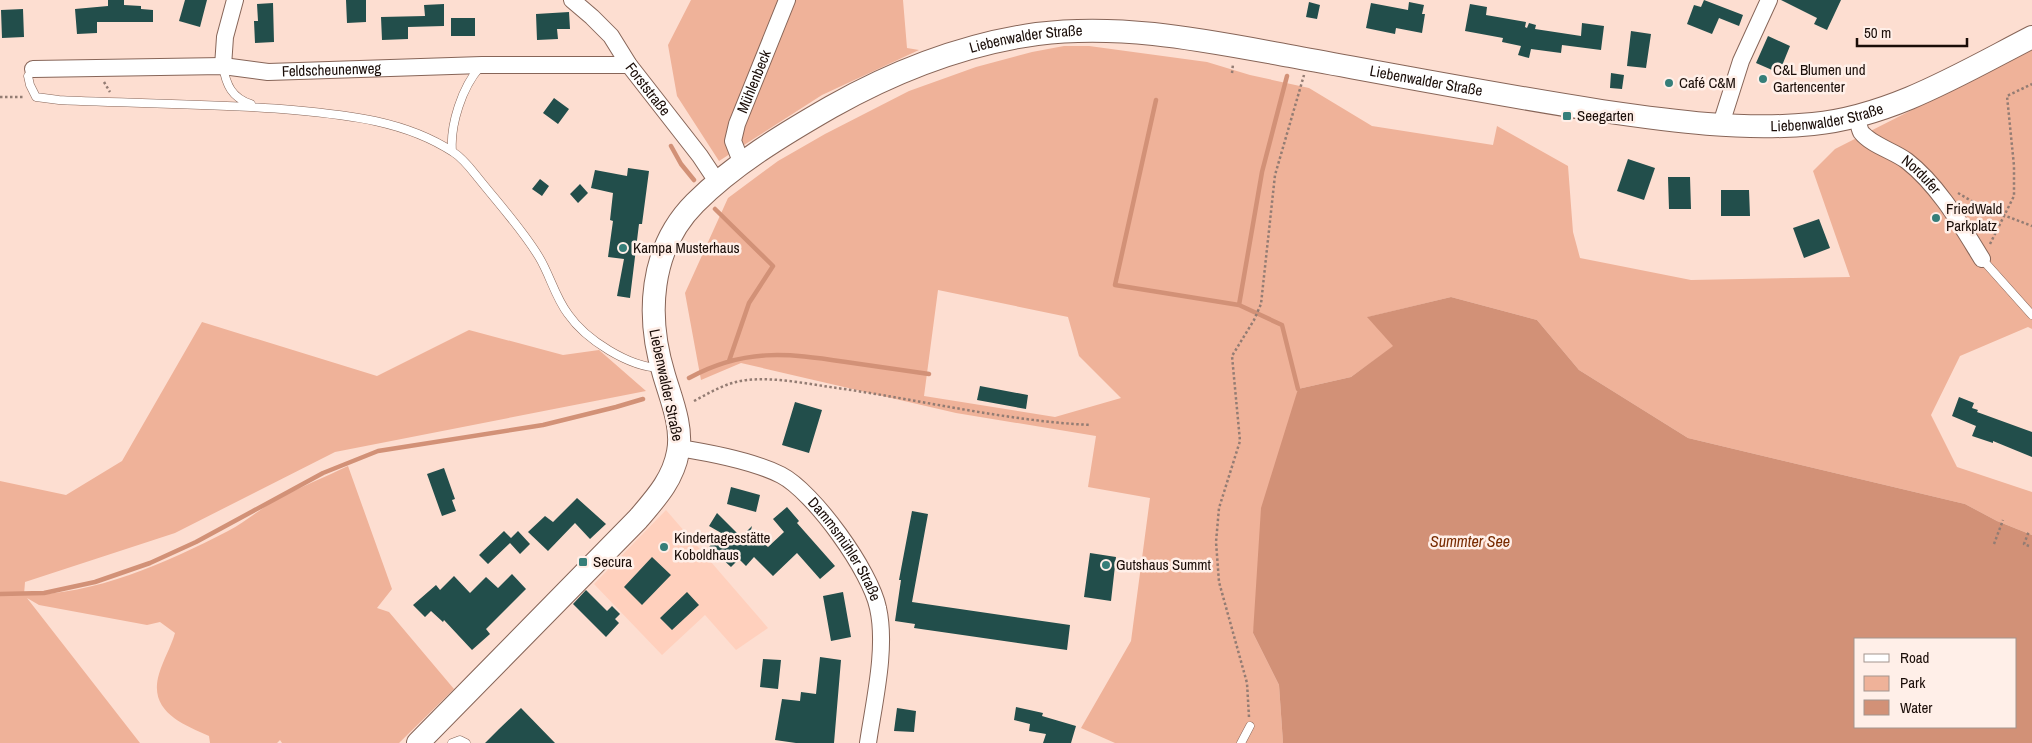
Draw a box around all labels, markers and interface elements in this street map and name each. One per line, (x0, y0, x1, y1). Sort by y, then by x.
scale bar (1857, 15, 1967, 47)
street label: Liebenwalder Straße (967, 20, 1083, 58)
text: 50 m (1864, 22, 1891, 43)
street label: Mühlenbeck (732, 46, 776, 116)
street label: Feldscheunenweg (282, 57, 382, 82)
street label: Forststraße (621, 58, 676, 120)
place label: C&L Blumen und Gartencenter (1773, 59, 1866, 97)
street label: Liebenwalder Straße (1368, 60, 1484, 101)
place label: Café C&M (1679, 72, 1736, 93)
marker: C&L Blumen und Gartencenter (1757, 73, 1769, 85)
marker: Café C&M (1663, 77, 1675, 89)
street label: Liebenwalder Straße (1770, 98, 1886, 136)
place label: Seegarten (1577, 105, 1634, 126)
marker: Seegarten (1561, 110, 1573, 122)
street label: Nordufer (1898, 150, 1946, 198)
place label: FriedWald Parkplatz (1946, 198, 2002, 236)
marker: FriedWald Parkplatz (1930, 212, 1942, 224)
place label: Kampa Musterhaus (633, 237, 740, 258)
marker: Kampa Musterhaus (617, 242, 629, 254)
street label: Liebenwalder Straße (644, 327, 689, 443)
street label: Dammsmühler Straße (803, 492, 886, 604)
place label: Kindertagesstätte Koboldhaus (674, 527, 771, 565)
water label: Summter See (1430, 530, 1510, 552)
marker: Kindertagesstätte Koboldhaus (658, 541, 670, 553)
place label: Secura (593, 551, 632, 572)
place label: Gutshaus Summt (1116, 554, 1212, 575)
marker: Secura (577, 556, 589, 568)
marker: Gutshaus Summt (1100, 559, 1112, 571)
legend (1854, 638, 2017, 728)
text: Road (1900, 647, 1929, 668)
text: Park (1900, 672, 1926, 693)
text: Water (1900, 697, 1932, 718)

